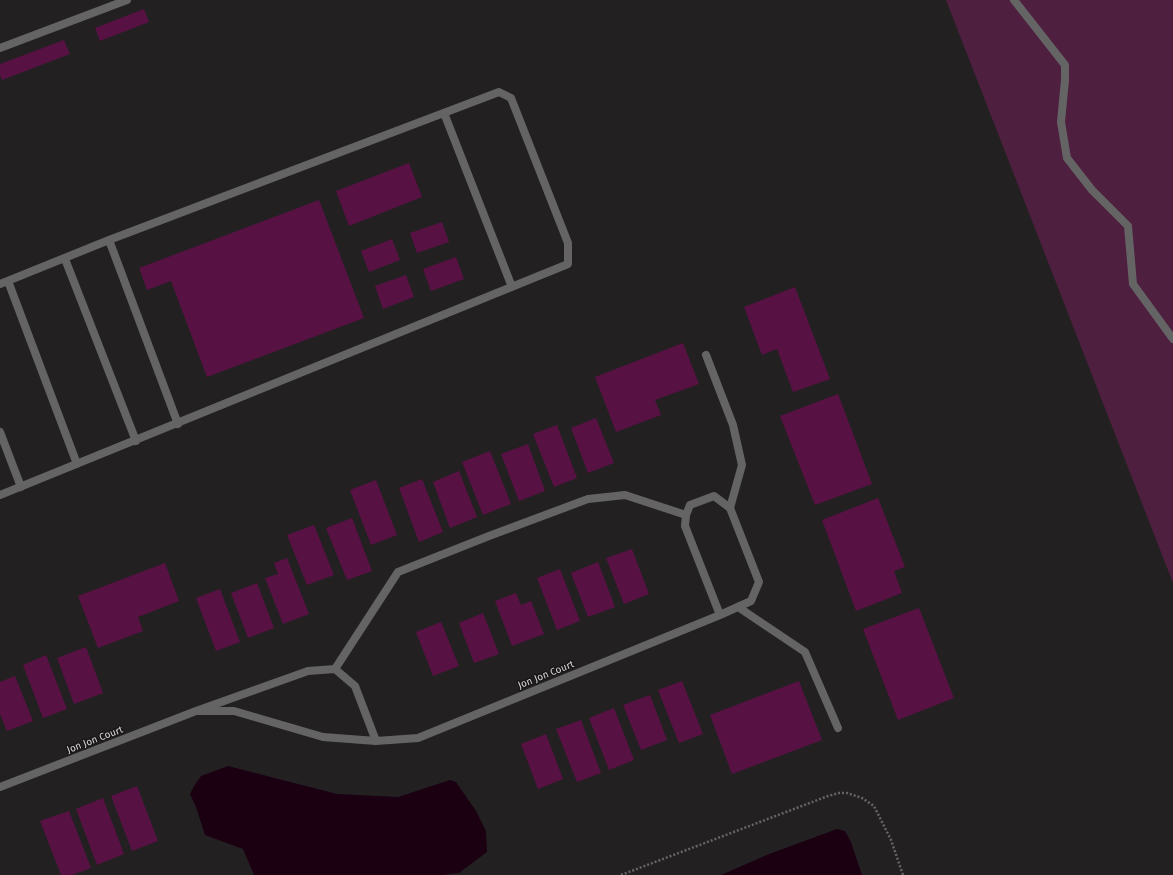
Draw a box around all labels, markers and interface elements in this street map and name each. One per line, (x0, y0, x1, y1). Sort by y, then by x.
street label: Jon Jon Court (516, 658, 576, 692)
street label: Jon Jon Court (65, 724, 125, 756)

